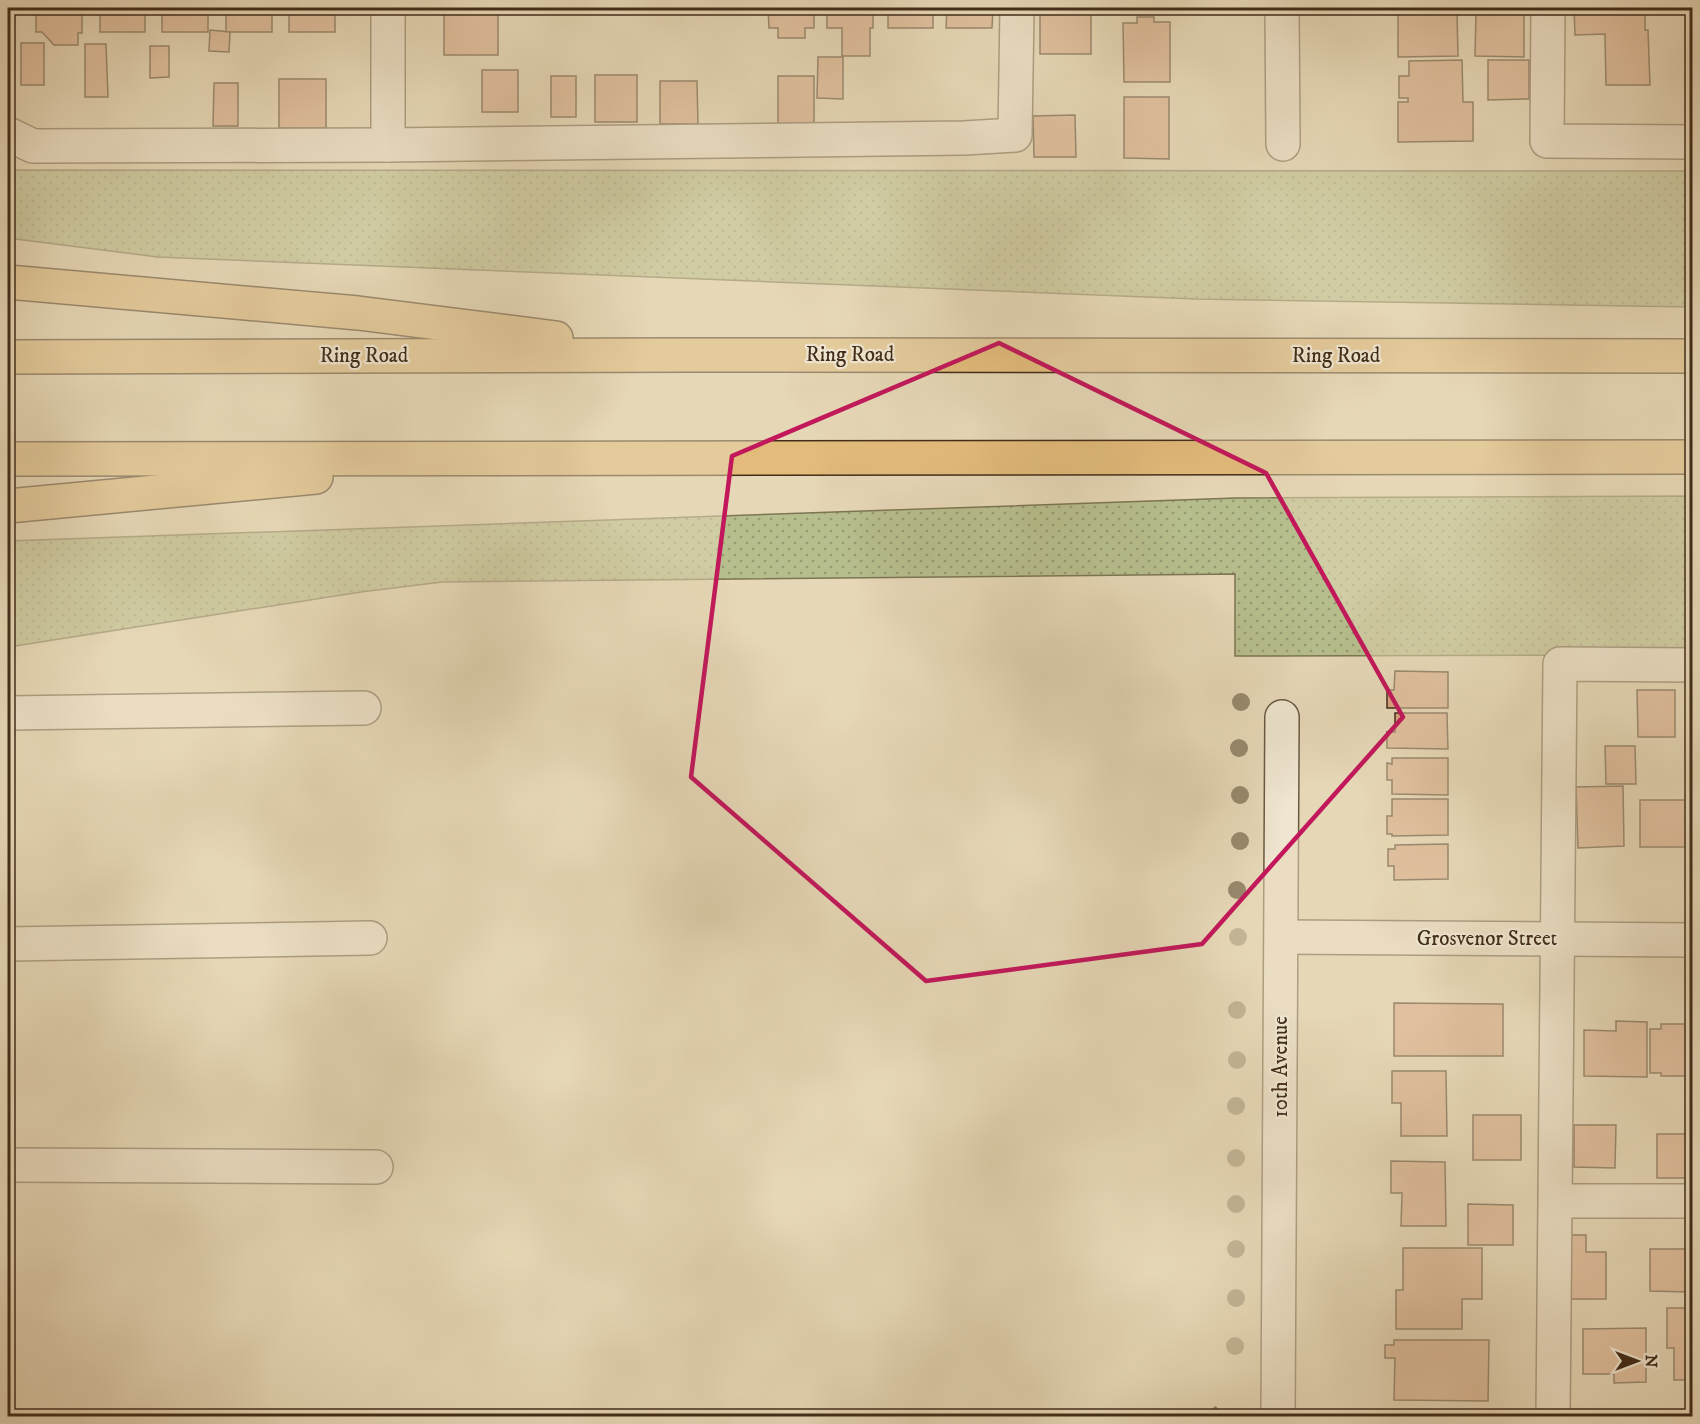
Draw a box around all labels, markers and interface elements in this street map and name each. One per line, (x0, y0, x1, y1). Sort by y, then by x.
street label: Ring Road (806, 342, 895, 368)
street label: Ring Road (320, 343, 409, 369)
street label: Ring Road (1292, 343, 1381, 369)
street label: Grosvenor Street (1417, 926, 1558, 952)
street label: 10th Avenue (1268, 1016, 1294, 1118)
north arrow (1607, 1331, 1667, 1391)
text: N (1641, 1354, 1661, 1368)

